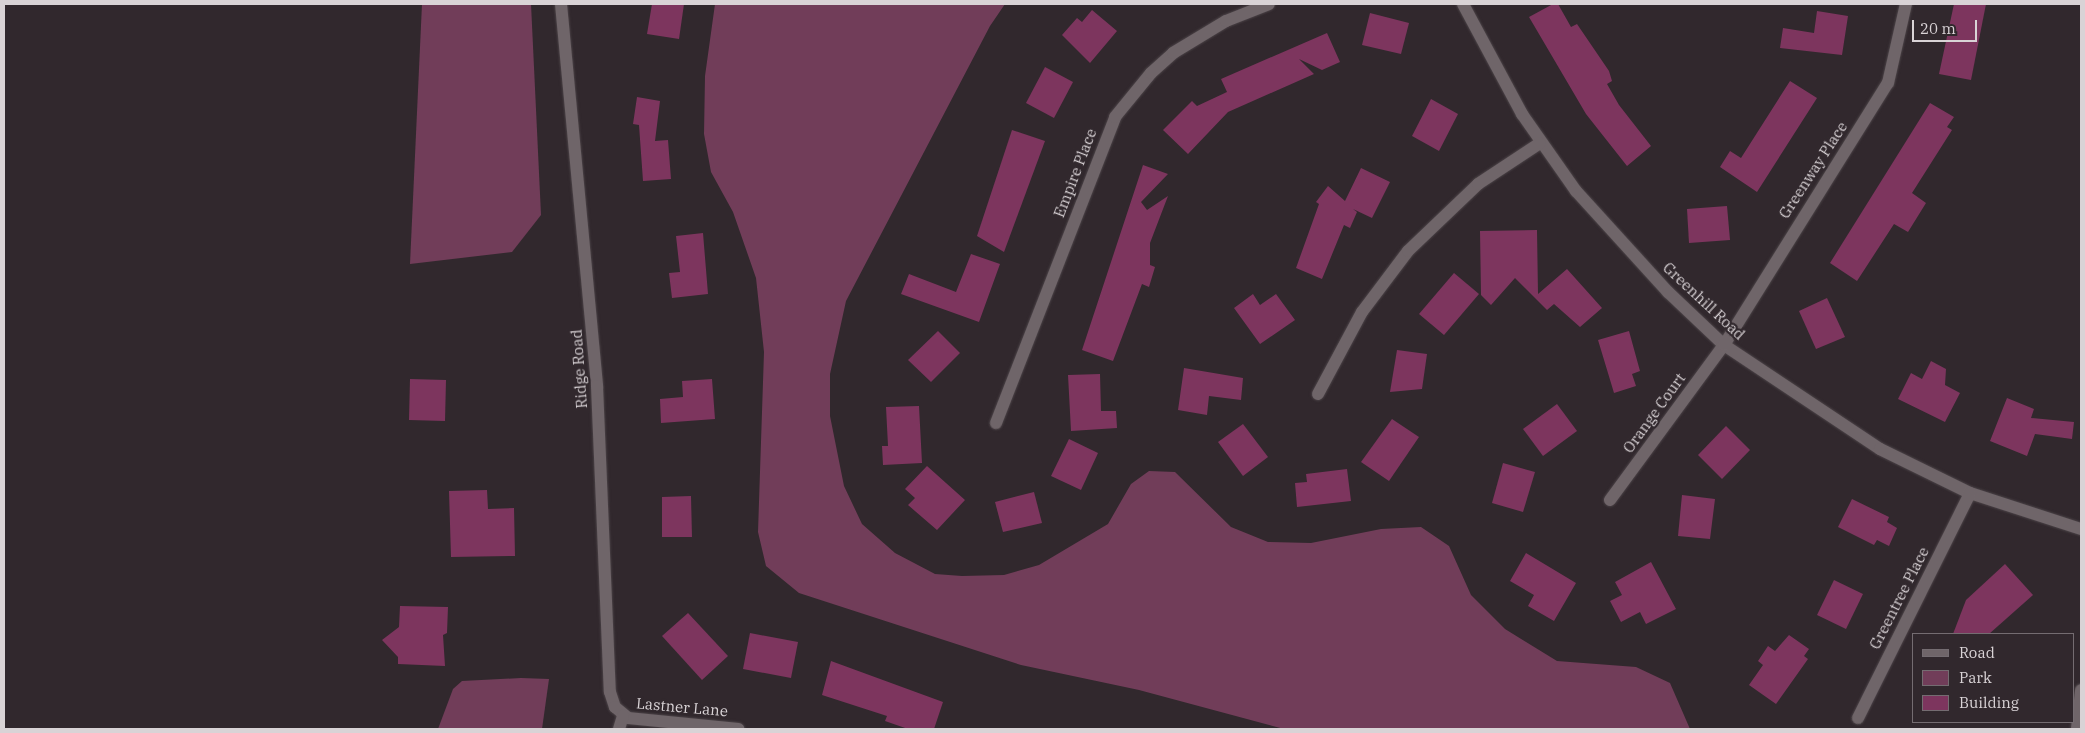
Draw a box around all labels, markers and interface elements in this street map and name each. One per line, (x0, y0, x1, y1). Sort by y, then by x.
scale bar (1915, 10, 1980, 42)
text: 20 m (1920, 19, 1956, 38)
street label: Greenway Place (1775, 118, 1851, 222)
street label: Empire Place (1050, 126, 1100, 220)
street label: Greenhill Road (1659, 258, 1749, 344)
street label: Ridge Road (567, 329, 591, 409)
street label: Orange Court (1619, 370, 1689, 456)
street label: Greentree Place (1865, 544, 1933, 652)
legend (1912, 633, 2075, 723)
text: Road (1959, 643, 1995, 662)
text: Park (1959, 668, 1992, 687)
text: Building (1959, 693, 2019, 712)
street label: Lastner Lane (635, 694, 729, 720)

